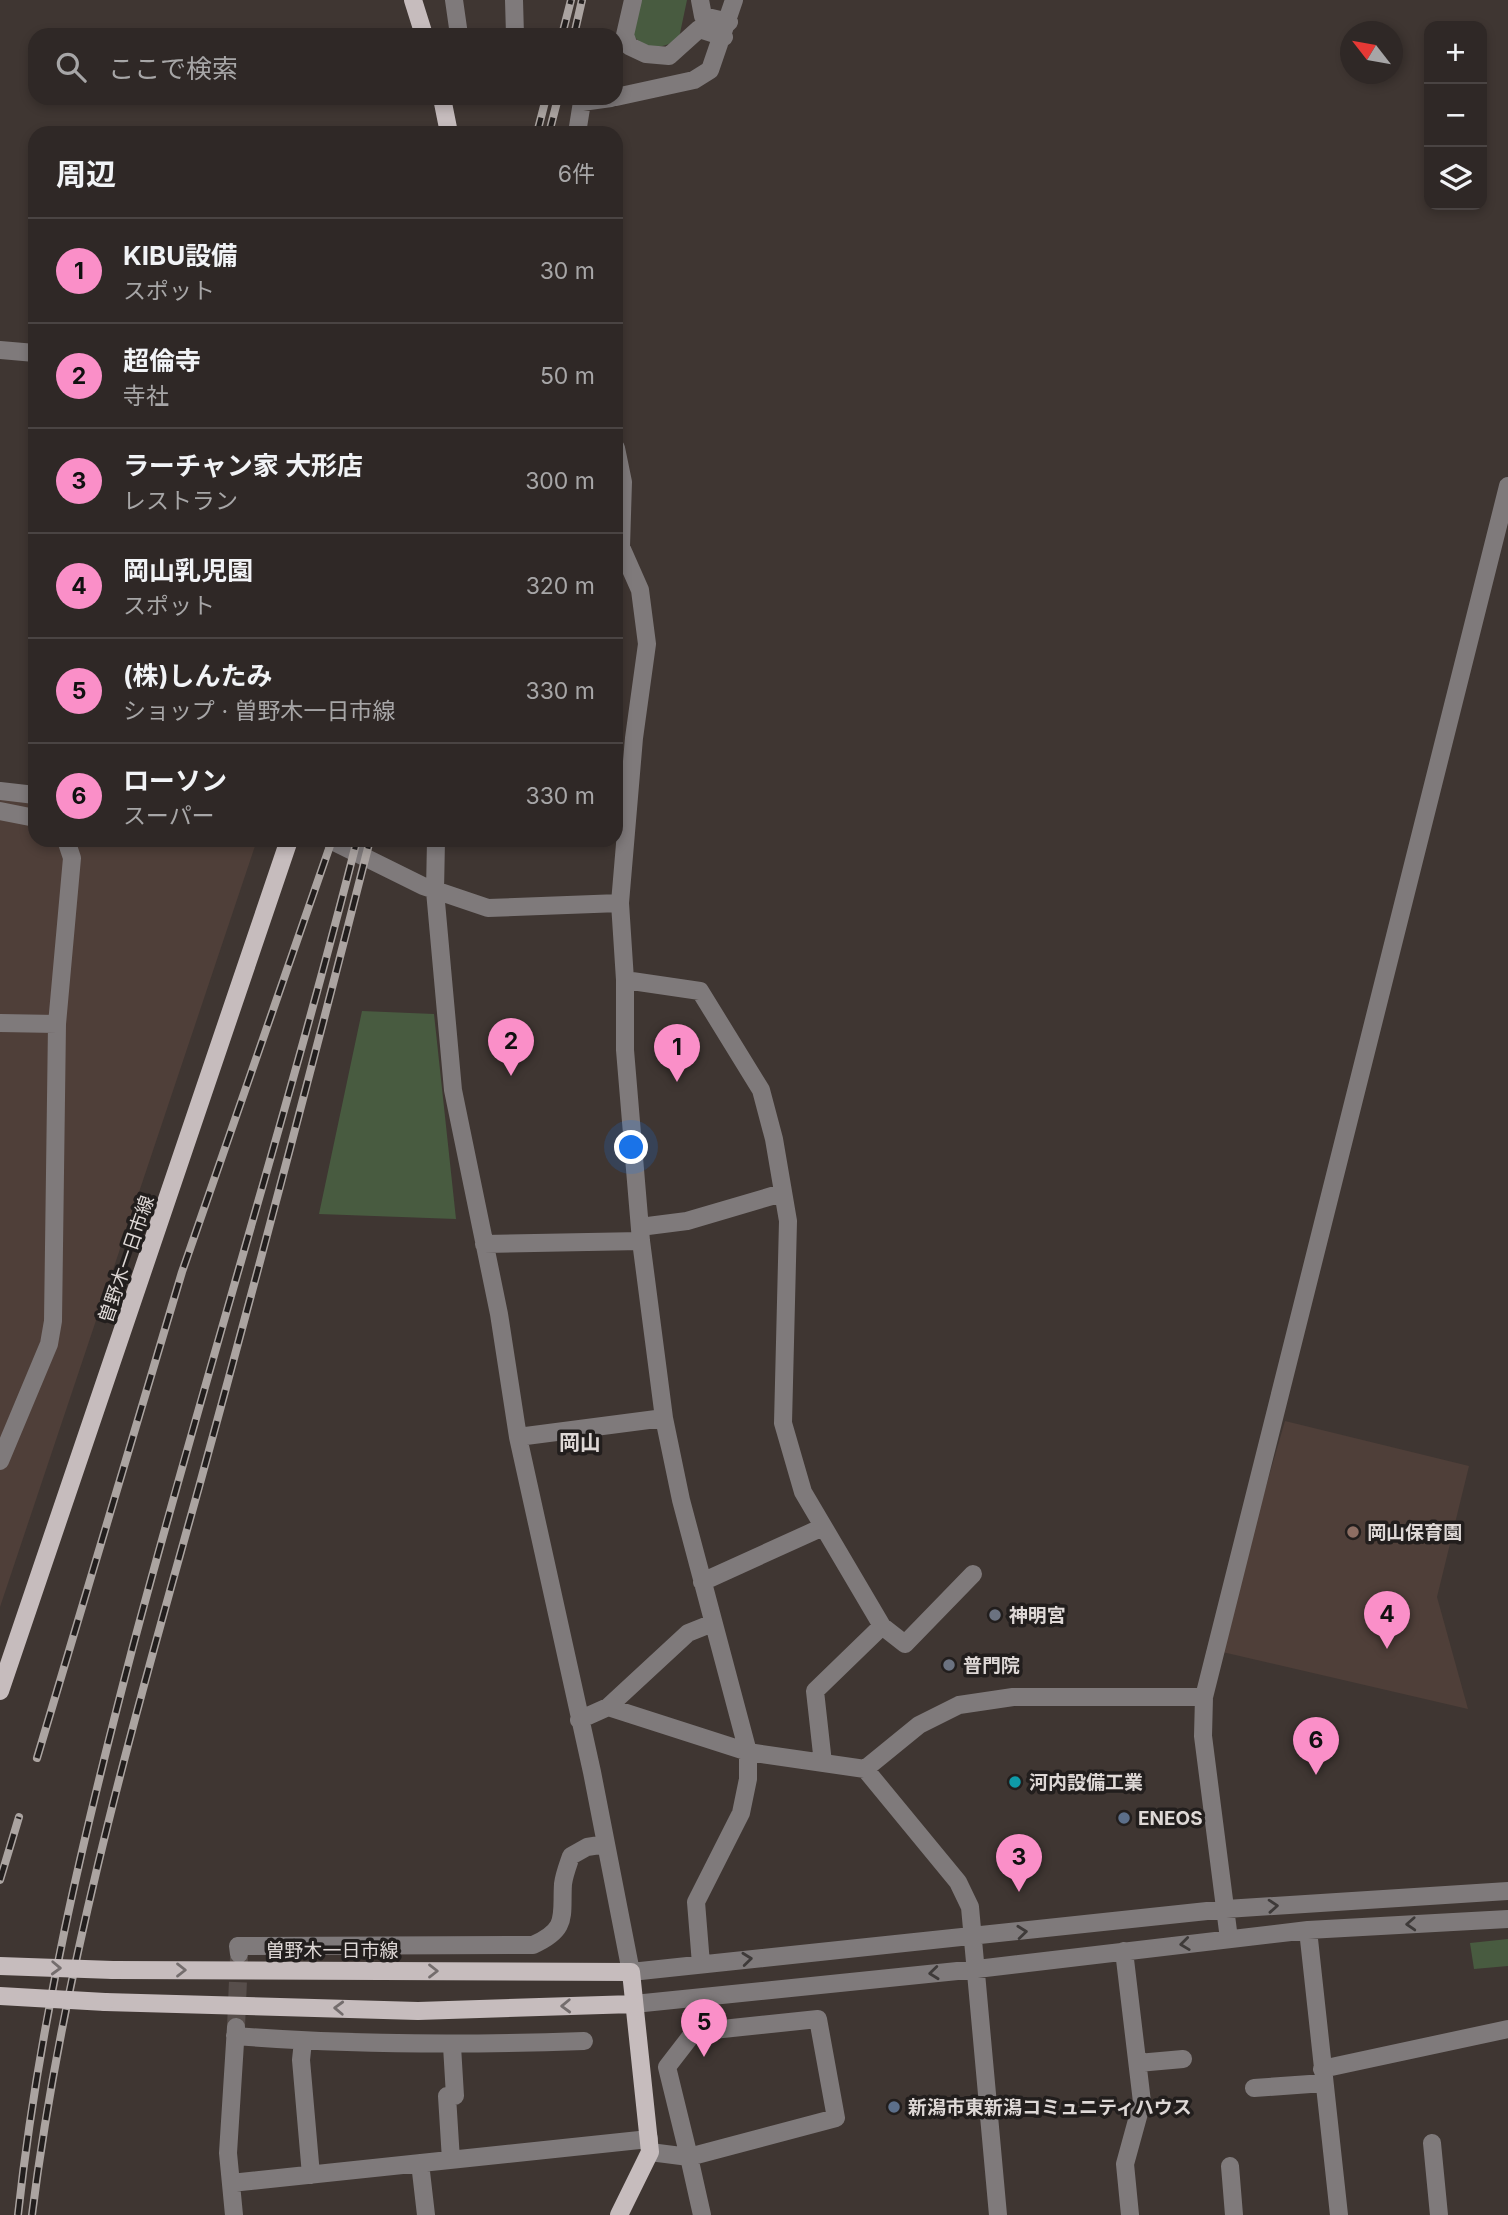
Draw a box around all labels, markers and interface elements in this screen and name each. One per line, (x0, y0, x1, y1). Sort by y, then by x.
north arrow (1340, 21, 1403, 84)
map controls (1424, 21, 1487, 210)
button: + (1424, 21, 1487, 84)
search box (28, 28, 623, 105)
icon: search (52, 48, 90, 86)
text: ここで検索 (108, 53, 238, 84)
button: − (1424, 84, 1487, 147)
button: layers (1424, 147, 1487, 210)
text: 周辺 (56, 156, 116, 192)
text: 6件 (558, 160, 595, 188)
text: KIBU設備 (123, 240, 237, 271)
text: 1 (74, 257, 84, 285)
text: 30 m (540, 257, 595, 285)
text: スポット (123, 277, 215, 305)
text: 超倫寺 (123, 345, 201, 376)
text: 2 (72, 362, 86, 390)
text: 50 m (540, 362, 595, 390)
text: 寺社 (123, 382, 169, 410)
text: ラーチャン家 大形店 (123, 450, 363, 481)
text: 3 (72, 467, 86, 495)
text: 300 m (525, 467, 595, 495)
text: レストラン (123, 487, 238, 515)
text: 岡山乳児園 (123, 555, 253, 586)
text: 4 (71, 572, 87, 600)
text: 320 m (526, 572, 595, 600)
text: スポット (123, 592, 215, 620)
text: (株)しんたみ (123, 660, 273, 691)
text: 5 (72, 677, 86, 705)
text: 330 m (525, 677, 595, 705)
text: ショップ · 曽野木一日市線 (123, 697, 396, 725)
text: ローソン (123, 765, 227, 796)
text: 6 (72, 782, 86, 810)
text: 330 m (525, 782, 595, 810)
text: スーパー (123, 802, 215, 830)
pin: 2 (488, 1018, 534, 1076)
pin: 1 (654, 1024, 700, 1082)
your location (614, 1130, 648, 1164)
street label: 曽野木一日市線 (94, 1193, 159, 1326)
district label: 岡山 (559, 1430, 601, 1455)
place label: 岡山保育園 (1367, 1521, 1462, 1544)
marker: 岡山保育園 (1345, 1524, 1361, 1540)
pin: 4 (1364, 1591, 1410, 1649)
place label: 神明宮 (1009, 1604, 1066, 1627)
marker: 神明宮 (987, 1607, 1003, 1623)
place label: 普門院 (963, 1654, 1020, 1677)
marker: 普門院 (941, 1657, 957, 1673)
pin: 6 (1293, 1717, 1339, 1775)
place label: 河内設備工業 (1029, 1771, 1143, 1794)
marker: 河内設備工業 (1007, 1774, 1023, 1790)
place label: ENEOS (1138, 1807, 1203, 1830)
marker: ENEOS (1116, 1810, 1132, 1826)
pin: 3 (996, 1834, 1042, 1892)
one-way arrow (1268, 1899, 1279, 1914)
one-way arrow (1405, 1916, 1416, 1931)
one-way arrow (1017, 1925, 1028, 1940)
one-way arrow (1179, 1937, 1190, 1952)
street label: 曽野木一日市線 (265, 1939, 399, 1962)
one-way arrow (741, 1951, 753, 1966)
one-way arrow (51, 1961, 62, 1976)
one-way arrow (176, 1962, 187, 1978)
one-way arrow (428, 1963, 439, 1979)
one-way arrow (928, 1966, 940, 1981)
one-way arrow (560, 1998, 571, 2014)
pin: 5 (681, 1999, 727, 2057)
one-way arrow (333, 2000, 344, 2015)
place label: 新潟市東新潟コミュニティハウス (908, 2096, 1192, 2119)
marker: 新潟市東新潟コミュニティハウス (886, 2099, 902, 2115)

